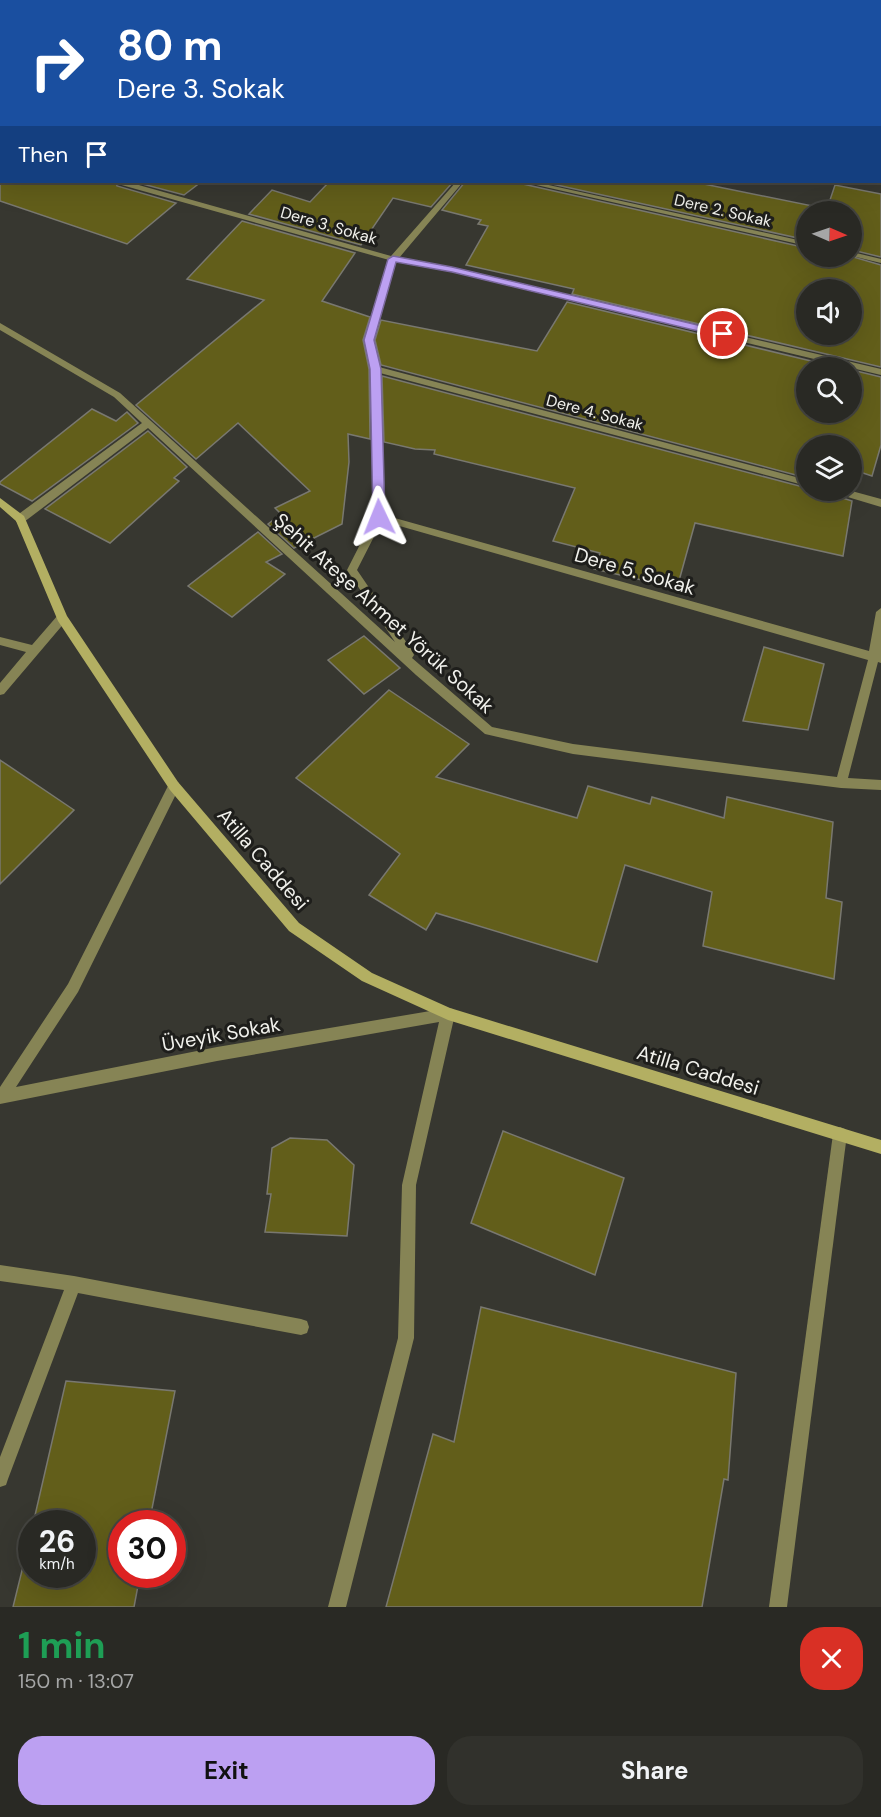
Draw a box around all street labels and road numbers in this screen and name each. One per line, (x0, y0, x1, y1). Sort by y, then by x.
street label: Dere 2. Sokak (672, 189, 774, 232)
street label: Dere 3. Sokak (278, 202, 380, 249)
street label: Dere 4. Sokak (544, 389, 646, 436)
street label: Şehit Ateşe Ahmet Yörük Sokak (268, 507, 500, 719)
street label: Dere 5. Sokak (571, 541, 699, 601)
street label: Atilla Caddesi (212, 803, 314, 915)
street label: Üveyik Sokak (160, 1011, 282, 1057)
street label: Atilla Caddesi (634, 1039, 762, 1101)

